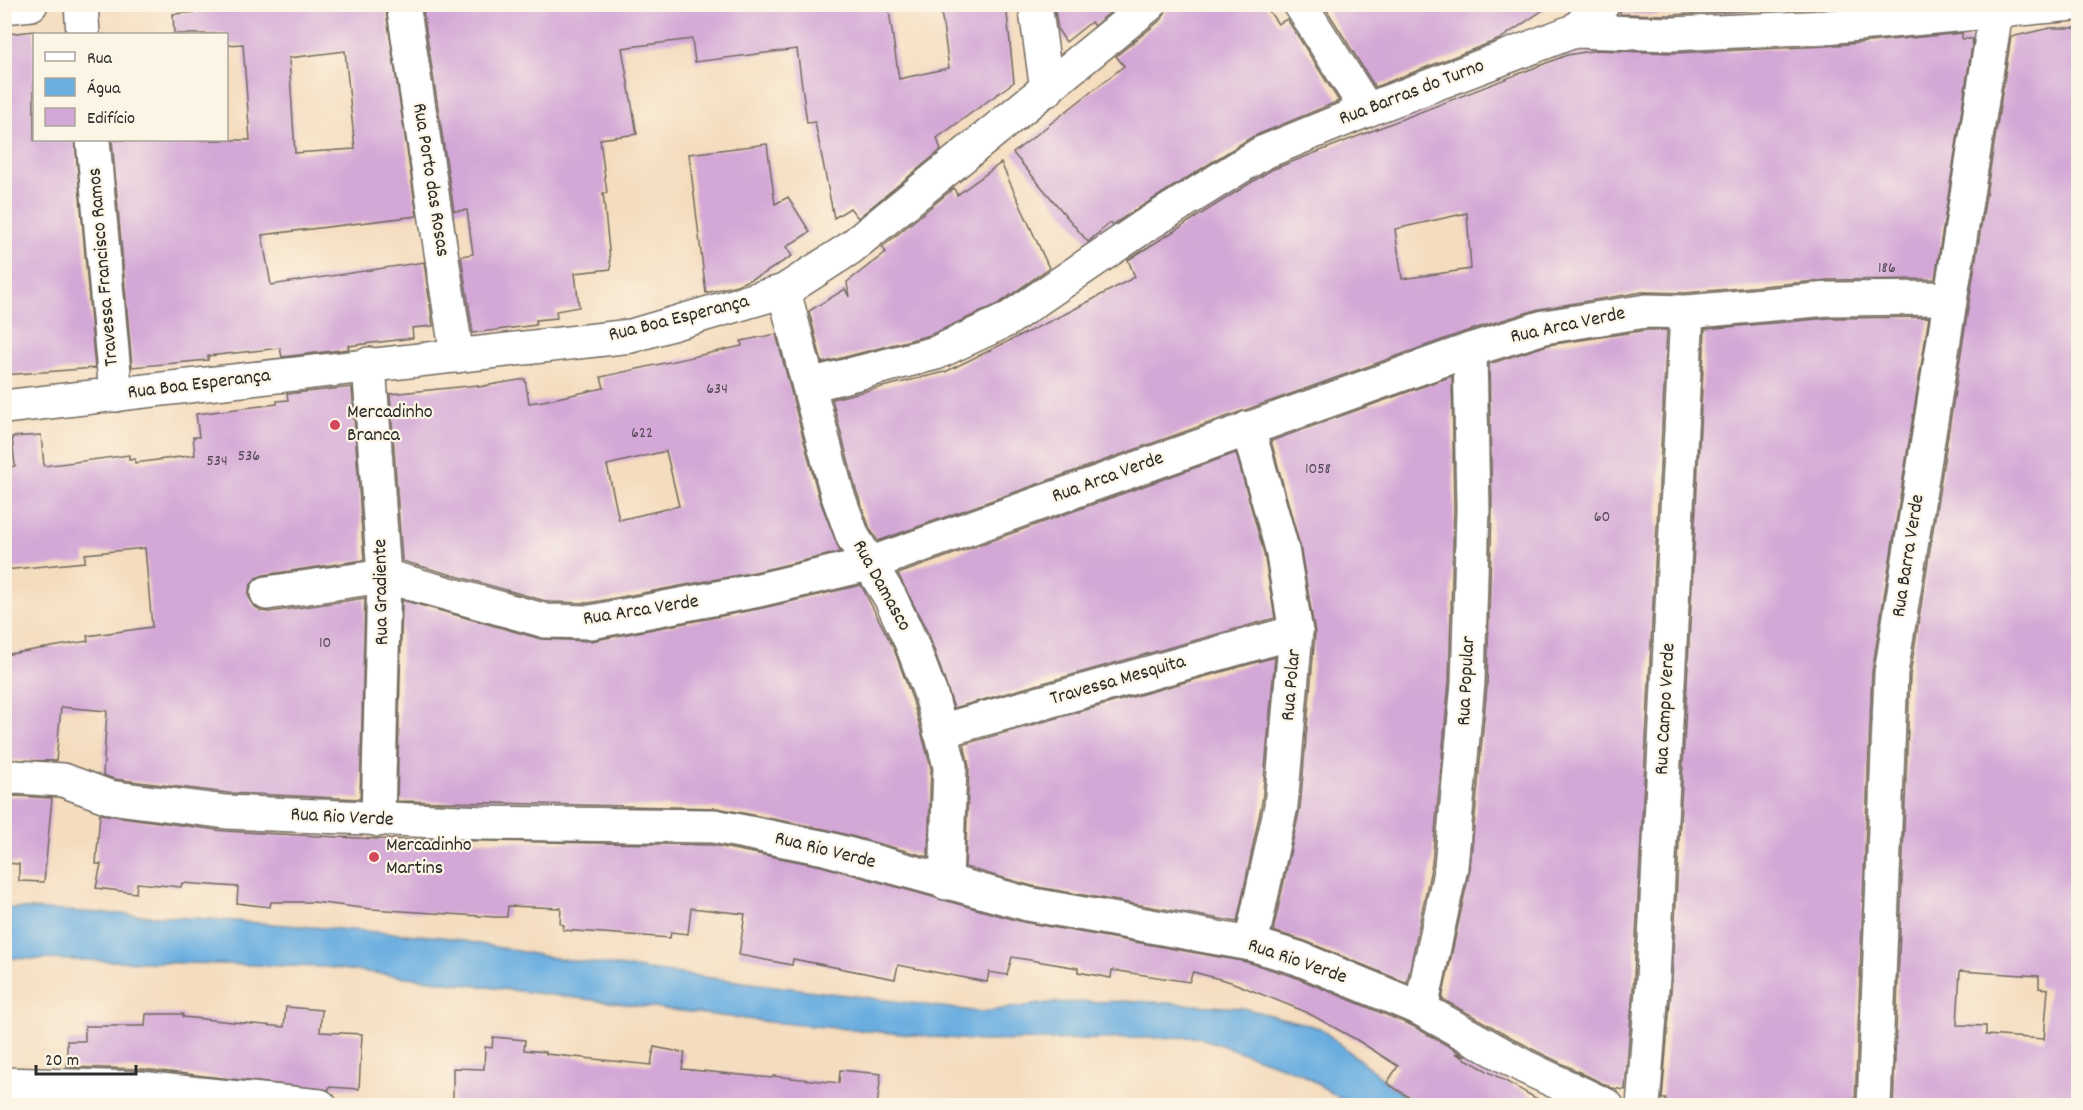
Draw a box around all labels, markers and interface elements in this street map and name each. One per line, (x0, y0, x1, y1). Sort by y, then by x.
legend (33, 33, 228, 141)
text: Rua (87, 47, 113, 72)
street label: Rua Barras do Turno (1335, 52, 1489, 134)
text: Água (87, 77, 121, 102)
street label: Rua Porto das Rosas (404, 101, 456, 259)
text: Edifício (87, 107, 135, 132)
street label: Travessa Francisco Ramos (81, 166, 127, 368)
house number: 186 (1878, 257, 1896, 280)
street label: Rua Boa Esperança (606, 288, 753, 350)
street label: Rua Arca Verde (1508, 300, 1628, 352)
street label: Rua Boa Esperança (126, 362, 273, 408)
house number: 634 (706, 378, 728, 401)
place label: Mercadinho Branca (347, 399, 433, 450)
marker: Mercadinho Branca (328, 418, 342, 432)
house number: 622 (631, 422, 653, 445)
house number: 536 (238, 445, 260, 468)
street label: Rua Arca Verde (1048, 445, 1168, 511)
house number: 534 (206, 450, 228, 473)
house number: 1058 (1305, 458, 1331, 481)
street label: Rua Barra Verde (1885, 492, 1933, 619)
house number: 60 (1594, 506, 1610, 529)
street label: Rua Damasco (844, 535, 918, 637)
street label: Rua Gradiente (367, 538, 397, 645)
street label: Rua Arca Verde (581, 588, 701, 634)
house number: 10 (319, 632, 331, 655)
street label: Rua Popular (1451, 635, 1483, 727)
street label: Rua Campo Verde (1649, 642, 1683, 776)
street label: Rua Polar (1275, 647, 1309, 722)
street label: Travessa Mesquita (1047, 648, 1190, 714)
street label: Rua Rio Verde (290, 801, 394, 835)
street label: Rua Rio Verde (772, 825, 879, 877)
place label: Mercadinho Martins (386, 832, 472, 883)
marker: Mercadinho Martins (367, 850, 381, 864)
street label: Rua Rio Verde (1244, 932, 1351, 992)
scale bar (36, 1038, 136, 1076)
text: 20 m (45, 1049, 79, 1074)

